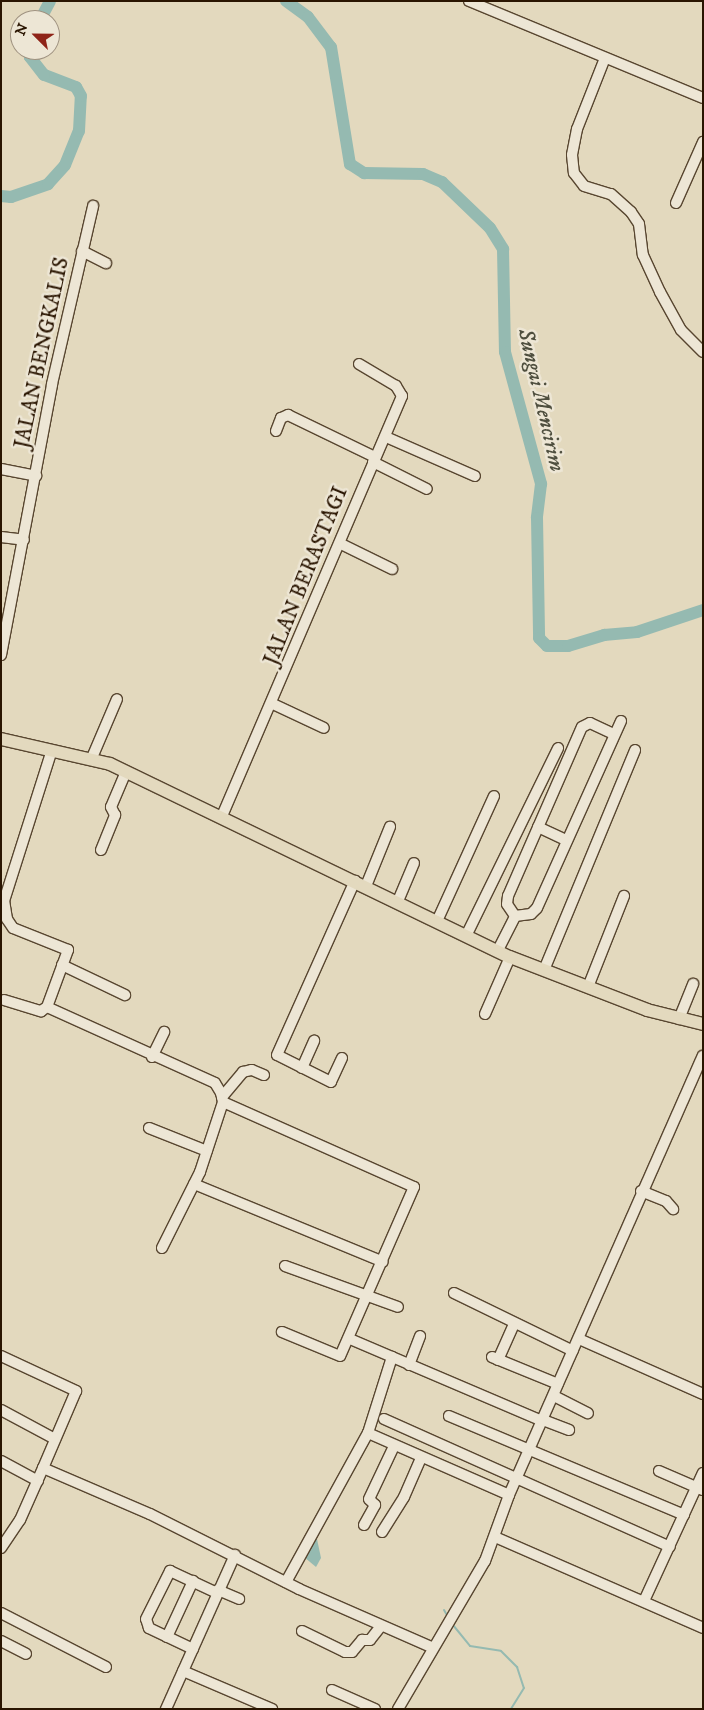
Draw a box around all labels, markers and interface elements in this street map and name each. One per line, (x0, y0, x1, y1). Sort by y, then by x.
north arrow (10, 10, 60, 60)
text: N (12, 21, 33, 38)
street label: JALAN BENGKALIS (9, 255, 75, 451)
water label: Sungai Mencirim (512, 326, 570, 474)
street label: JALAN BERASTAGI (259, 483, 353, 669)

